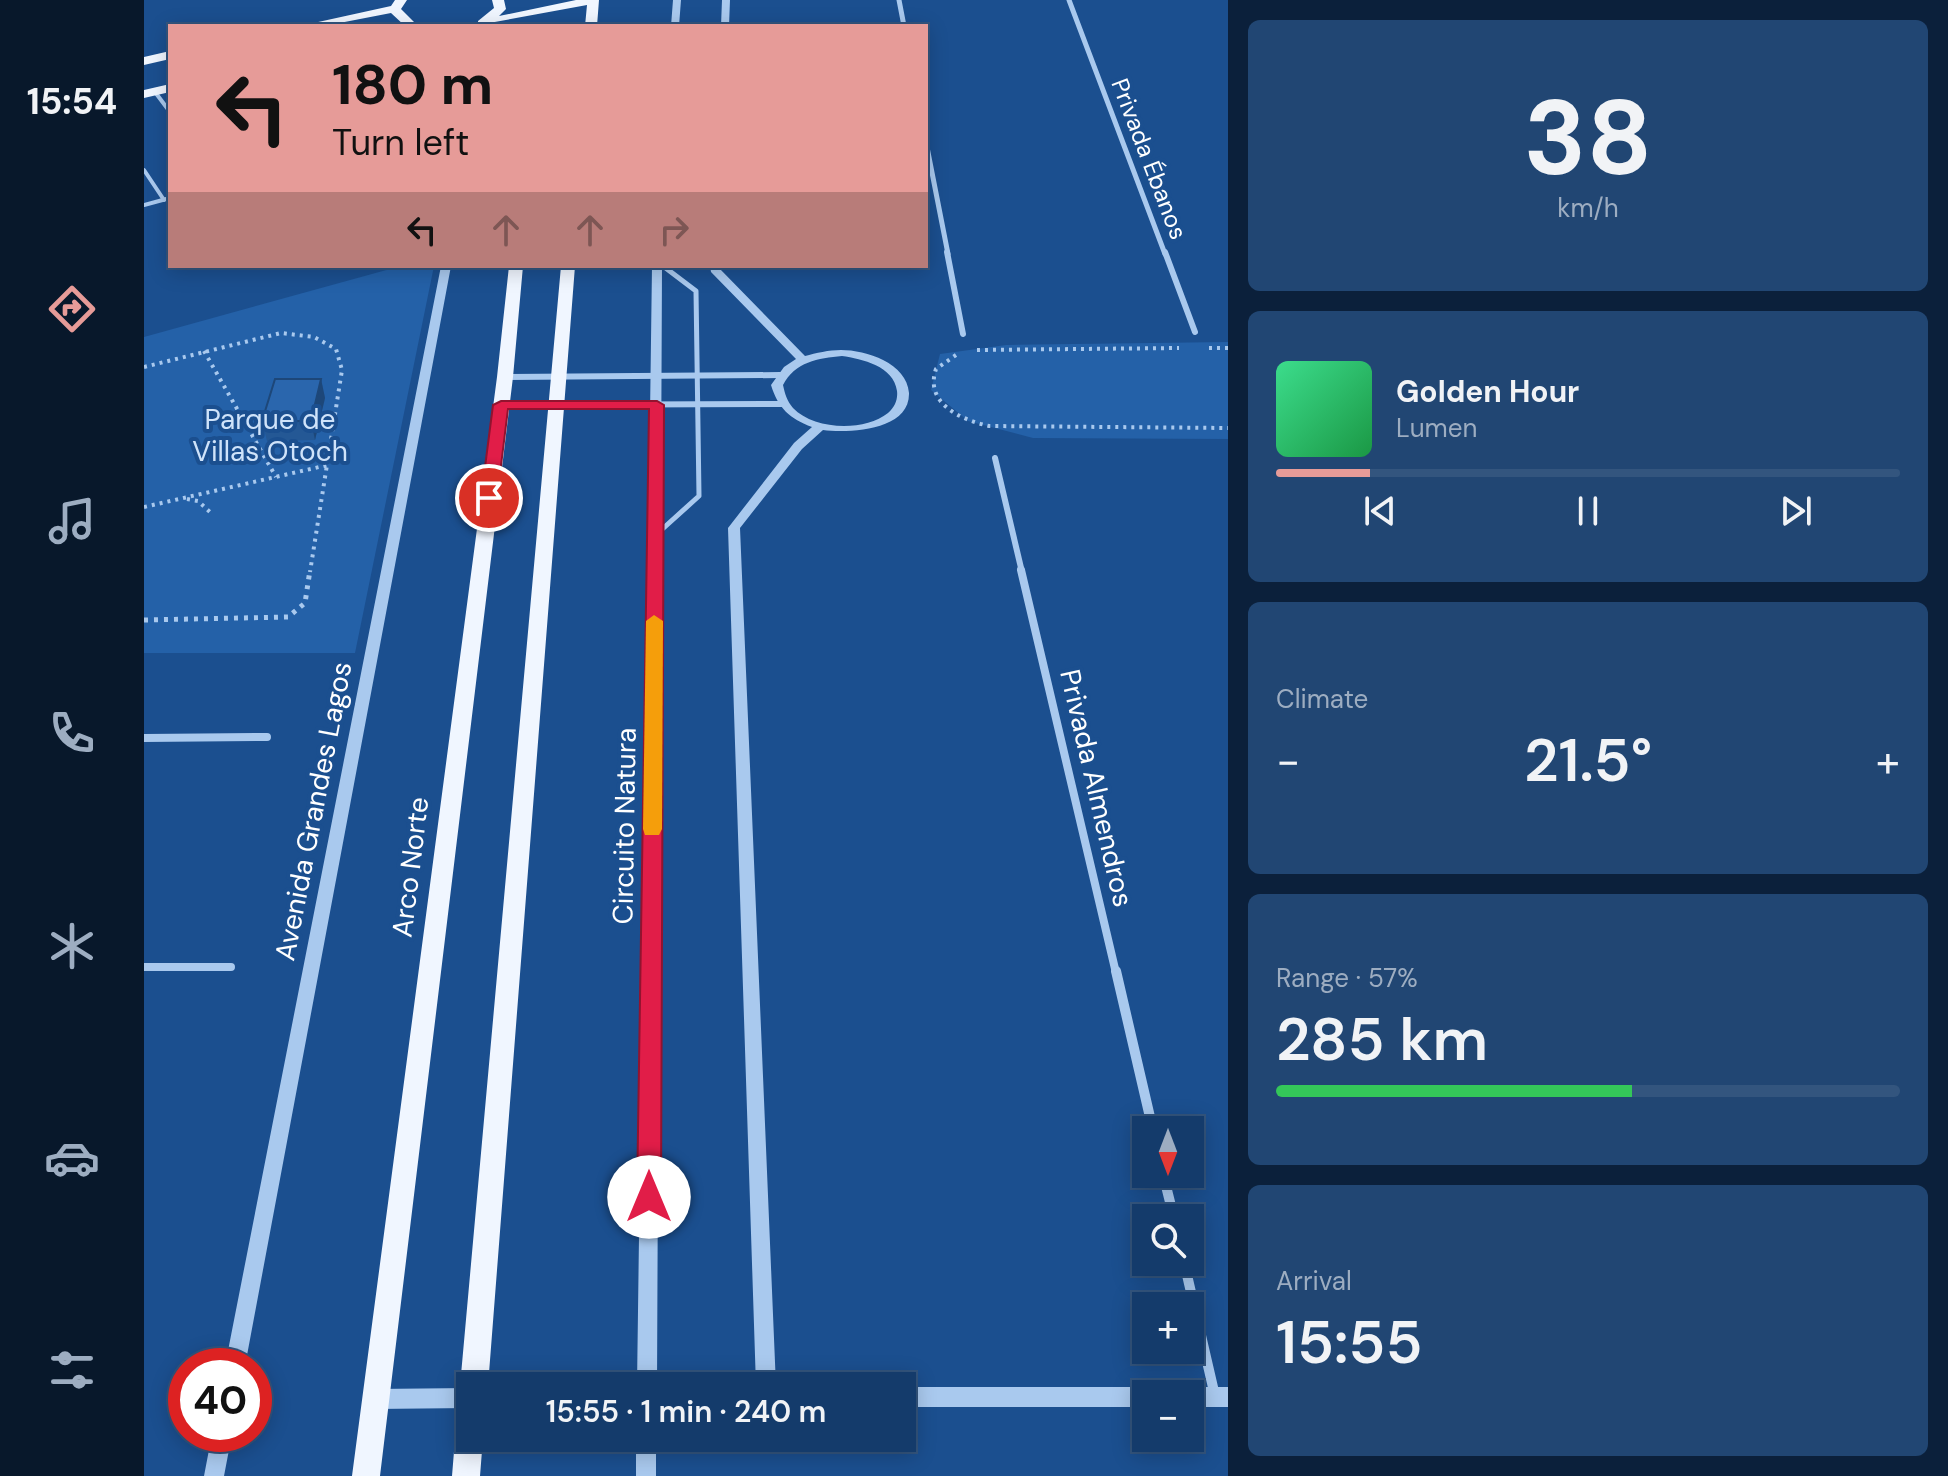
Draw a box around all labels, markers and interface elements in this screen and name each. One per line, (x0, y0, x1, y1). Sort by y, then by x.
text: 180 m (332, 48, 493, 121)
icon: left (200, 56, 304, 160)
text: 38 (1524, 71, 1652, 206)
street label: Privada Ébanos (1105, 74, 1194, 244)
text: 15:54 (27, 78, 117, 125)
text: Turn left (332, 119, 469, 166)
text: km/h (1557, 191, 1619, 225)
icon: left (400, 208, 444, 252)
icon: ahead (484, 208, 528, 252)
icon: ahead (568, 208, 612, 252)
icon: right (652, 208, 696, 252)
icon: directions (44, 281, 100, 337)
text: Golden Hour (1396, 372, 1579, 411)
park label: Parque de Villas Otoch (192, 401, 348, 470)
text: Lumen (1396, 411, 1477, 445)
pin (455, 464, 523, 532)
icon: arrive (467, 476, 511, 520)
icon: previous (1358, 489, 1402, 533)
icon: pause (1566, 489, 1610, 533)
icon: next (1774, 489, 1818, 533)
icon: music (44, 493, 100, 549)
street label: Avenida Grandes Lagos (266, 658, 361, 964)
street label: Privada Almendros (1051, 666, 1142, 910)
text: Climate (1276, 682, 1368, 716)
icon: phone (44, 705, 100, 761)
text: 21.5° (1524, 721, 1652, 800)
street label: Circuito Natura (604, 727, 645, 925)
text: − (1276, 732, 1300, 790)
text: + (1876, 732, 1900, 790)
street label: Arco Norte (384, 795, 437, 939)
icon: climate (44, 918, 100, 974)
text: Range · 57% (1276, 961, 1418, 995)
text: 285 km (1276, 1000, 1488, 1079)
north arrow (1132, 1116, 1204, 1188)
map controls (1132, 1116, 1204, 1452)
icon: car (44, 1130, 100, 1186)
position arrow (607, 1155, 691, 1239)
button: search (1132, 1204, 1204, 1276)
text: Arrival (1276, 1264, 1352, 1298)
button: + (1132, 1292, 1204, 1364)
text: 15:55 (1276, 1303, 1422, 1382)
icon: filters (44, 1342, 100, 1398)
speed limit sign: 40 (168, 1348, 272, 1452)
button: − (1132, 1380, 1204, 1452)
text: 15:55 · 1 min · 240 m (546, 1392, 826, 1431)

